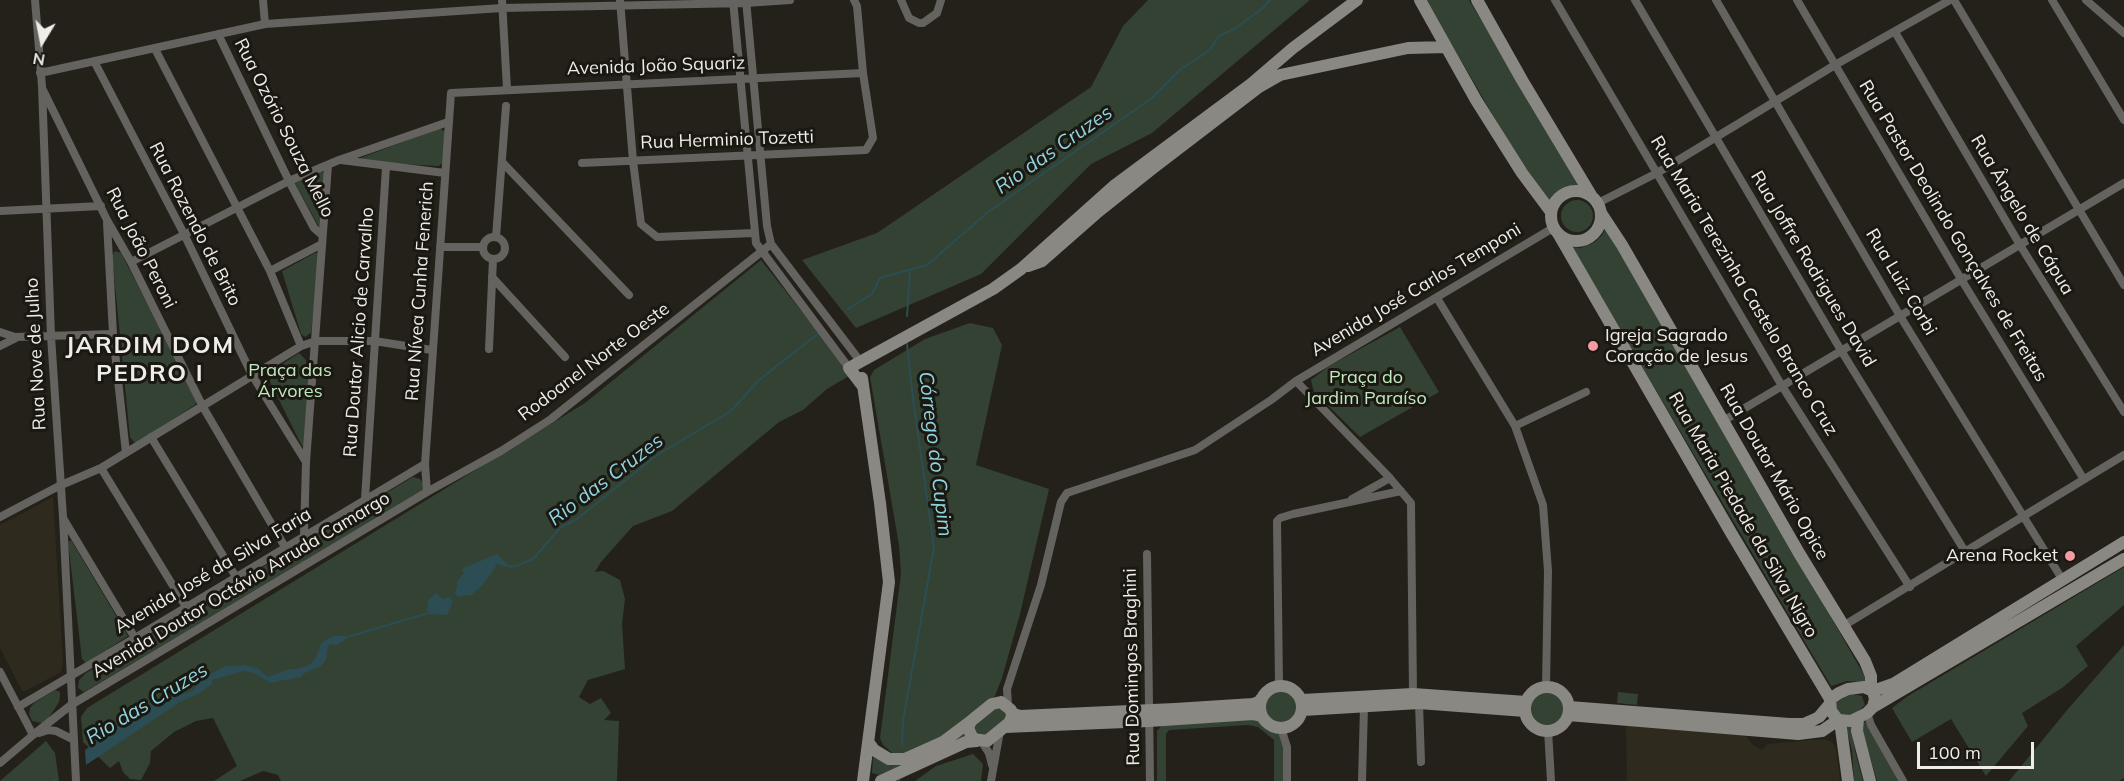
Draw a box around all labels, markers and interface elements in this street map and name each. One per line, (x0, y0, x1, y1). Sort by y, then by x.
north arrow (12, 12, 72, 72)
street label: Rua Ozório Souza Mello (229, 35, 339, 221)
text: N (31, 49, 47, 71)
street label: Avenida João Squariz (566, 52, 746, 80)
street label: Rua Pastor Deolindo Gonçalves de Freitas (1854, 76, 2052, 386)
water label: Rio das Cruzes (991, 101, 1117, 199)
street label: Rua Herminio Tozetti (640, 126, 814, 154)
street label: Rua Ângelo de Cápua (1966, 131, 2078, 299)
street label: Rua Maria Terezinha Castelo Branco Cruz (1646, 132, 1842, 440)
street label: Rua Rozendo de Brito (144, 139, 246, 309)
street label: Rua Joffre Rodrigues David (1746, 167, 1880, 371)
street label: Rua Nívea Cunha Fenerich (402, 180, 438, 402)
street label: Rua João Peroni (101, 184, 181, 312)
street label: Rua Doutor Alicio de Carvalho (339, 206, 379, 458)
street label: Avenida José Carlos Temponi (1307, 219, 1525, 361)
street label: Rua Luiz Corbi (1861, 225, 1941, 339)
street label: Rua Nove de Julho (21, 277, 51, 431)
street label: Rodoanel Norte Oeste (514, 298, 674, 426)
place label: Igreja Sagrado Coração de Jesus (1605, 325, 1748, 368)
district label: JARDIM DOM PEDRO I (65, 332, 235, 388)
marker: Igreja Sagrado Coração de Jesus (1586, 339, 1600, 353)
park label: Praça das Árvores (248, 360, 332, 403)
park label: Praça do Jardim Paraíso (1305, 367, 1427, 410)
water label: Córrego do Cupim (913, 370, 957, 538)
street label: Rua Doutor Mário Opice (1715, 380, 1833, 564)
street label: Rua Maria Piedade da Silva Nigro (1664, 388, 1822, 642)
water label: Rio das Cruzes (544, 429, 668, 531)
street label: Avenida Doutor Octávio Arruda Camargo (88, 487, 394, 683)
street label: Avenida José da Silva Faria (111, 504, 315, 638)
place label: Arena Rocket (1946, 545, 2058, 567)
marker: Arena Rocket (2063, 549, 2077, 563)
street label: Rua Domingos Braghini (1119, 568, 1145, 766)
water label: Rio das Cruzes (82, 658, 212, 750)
scale bar (1920, 730, 2037, 768)
text: 100 m (1928, 741, 1981, 764)

